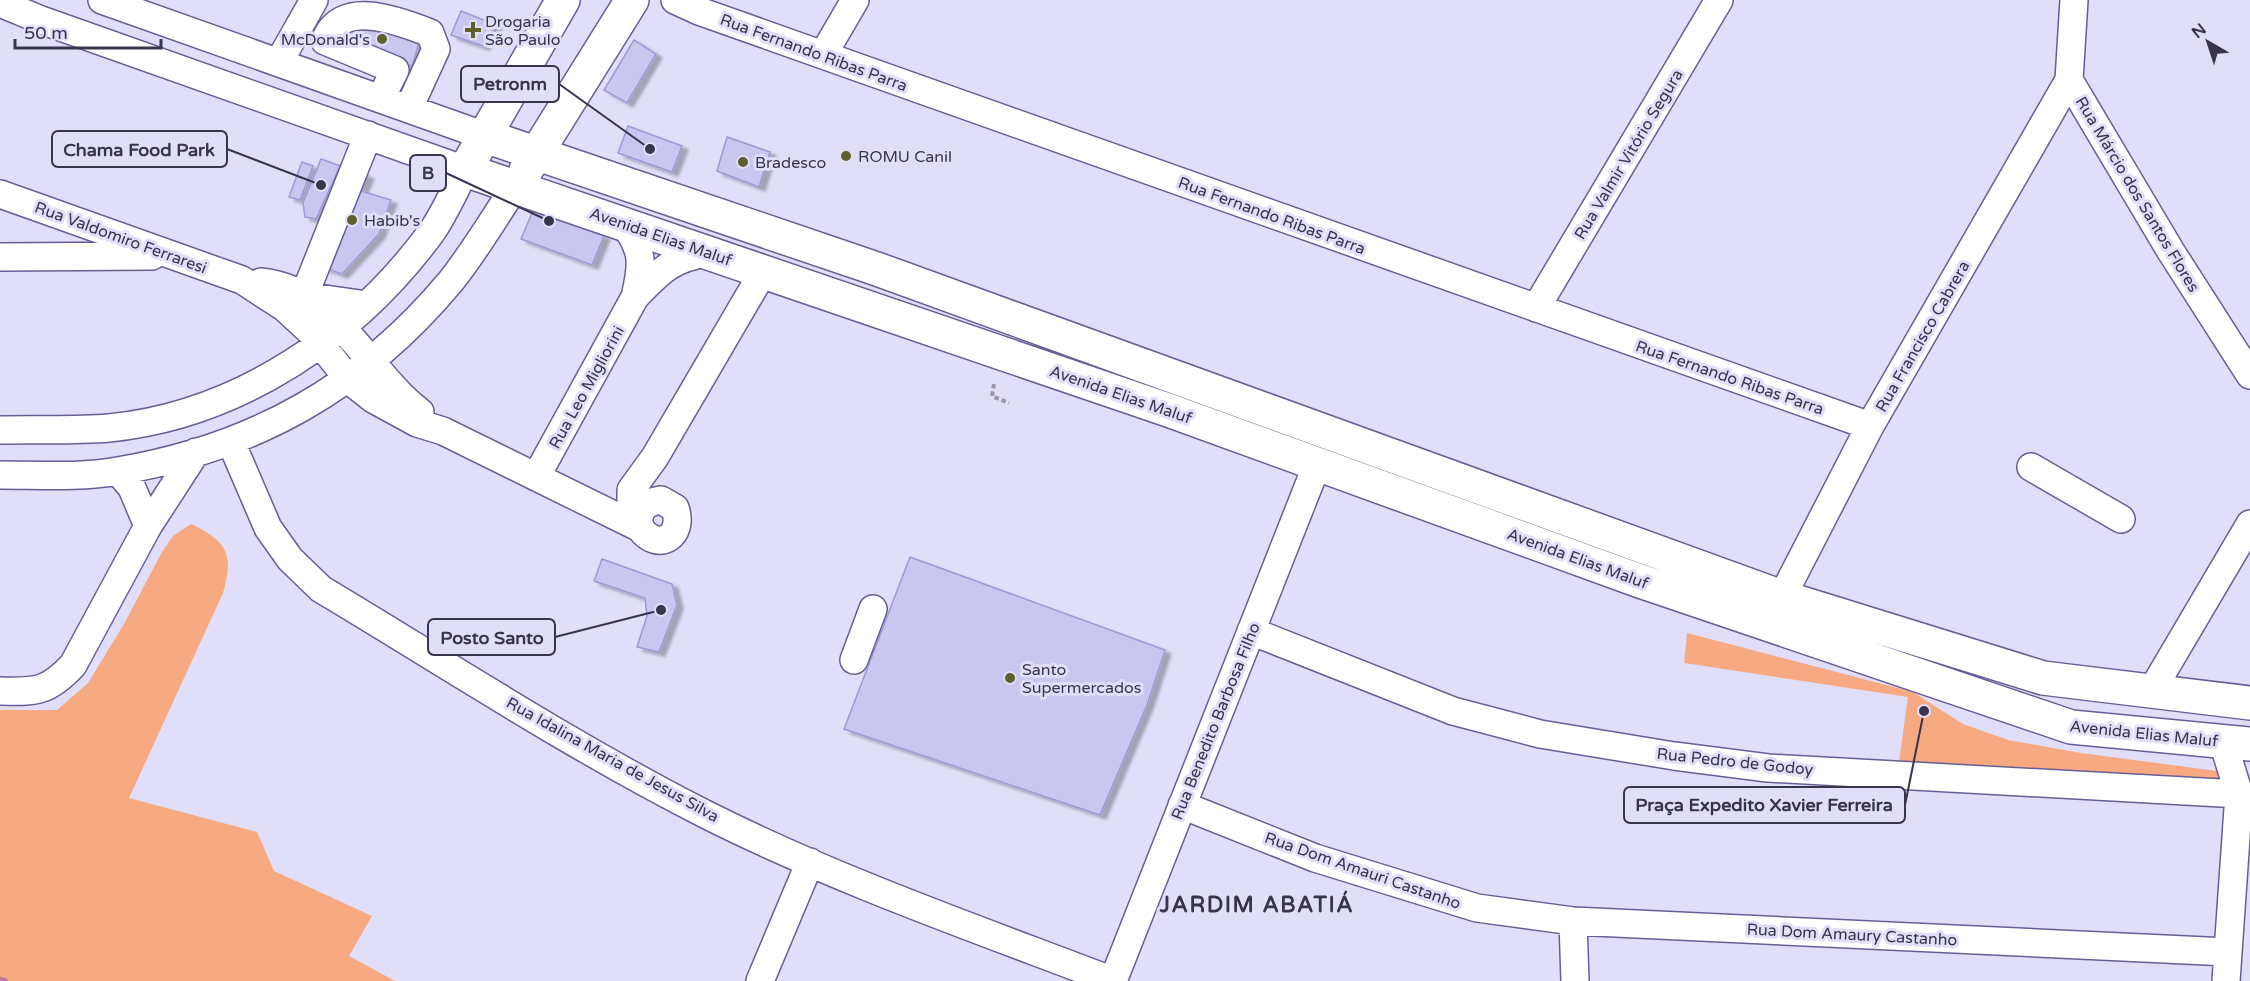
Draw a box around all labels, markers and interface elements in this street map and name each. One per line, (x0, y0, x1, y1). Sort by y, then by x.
street label: Rua Fernando Ribas Parra (717, 10, 910, 96)
scale bar (15, 12, 160, 50)
place label: Drogaria São Paulo (485, 12, 560, 50)
north arrow (2178, 12, 2238, 72)
text: N (2188, 19, 2210, 43)
text: 50 m (24, 22, 68, 44)
marker: Drogaria São Paulo (466, 23, 480, 37)
place label: McDonald's (281, 30, 370, 50)
marker: McDonald's (375, 32, 389, 46)
callout: Petronm (461, 66, 559, 102)
street label: Rua Valmir Vitório Segura (1570, 66, 1688, 243)
text: Petronm (473, 73, 547, 95)
street label: Rua Márcio dos Santos Flores (2071, 93, 2204, 296)
callout: Chama Food Park (52, 131, 227, 167)
text: Chama Food Park (63, 139, 215, 161)
place label: ROMU Canil (858, 147, 952, 167)
marker: ROMU Canil (839, 149, 853, 163)
place label: Bradesco (755, 153, 826, 173)
callout: B (410, 155, 446, 191)
marker: Bradesco (736, 155, 750, 169)
text: B (422, 162, 434, 184)
street label: Rua Fernando Ribas Parra (1175, 173, 1368, 259)
street label: Rua Valdomiro Ferraresi (32, 197, 209, 278)
street label: Avenida Elias Maluf (587, 203, 735, 271)
place label: Habib's (364, 211, 420, 231)
marker: Habib's (345, 213, 359, 227)
street label: Rua Francisco Cabrera (1871, 257, 1974, 416)
street label: Rua Leo Migliorini (545, 323, 629, 452)
street label: Rua Fernando Ribas Parra (1633, 336, 1826, 420)
street label: Avenida Elias Maluf (1047, 361, 1195, 429)
street label: Avenida Elias Maluf (1504, 524, 1652, 594)
callout: Posto Santo (428, 619, 555, 655)
street label: Rua Benedito Barbosa Filho (1167, 620, 1265, 823)
text: Posto Santo (440, 627, 544, 649)
place label: Santo Supermercados (1022, 660, 1141, 698)
marker: Santo Supermercados (1003, 671, 1017, 685)
street label: Rua Idalina Maria de Jesus Silva (503, 693, 723, 827)
street label: Avenida Elias Maluf (2069, 716, 2220, 752)
street label: Rua Pedro de Godoy (1656, 744, 1815, 780)
callout: Praça Expedito Xavier Ferreira (1624, 787, 1905, 823)
text: Praça Expedito Xavier Ferreira (1635, 794, 1893, 816)
street label: Rua Dom Amauri Castanho (1262, 828, 1463, 914)
district label: JARDIM ABATIÁ (1159, 890, 1354, 918)
street label: Rua Dom Amaury Castanho (1746, 919, 1958, 950)

